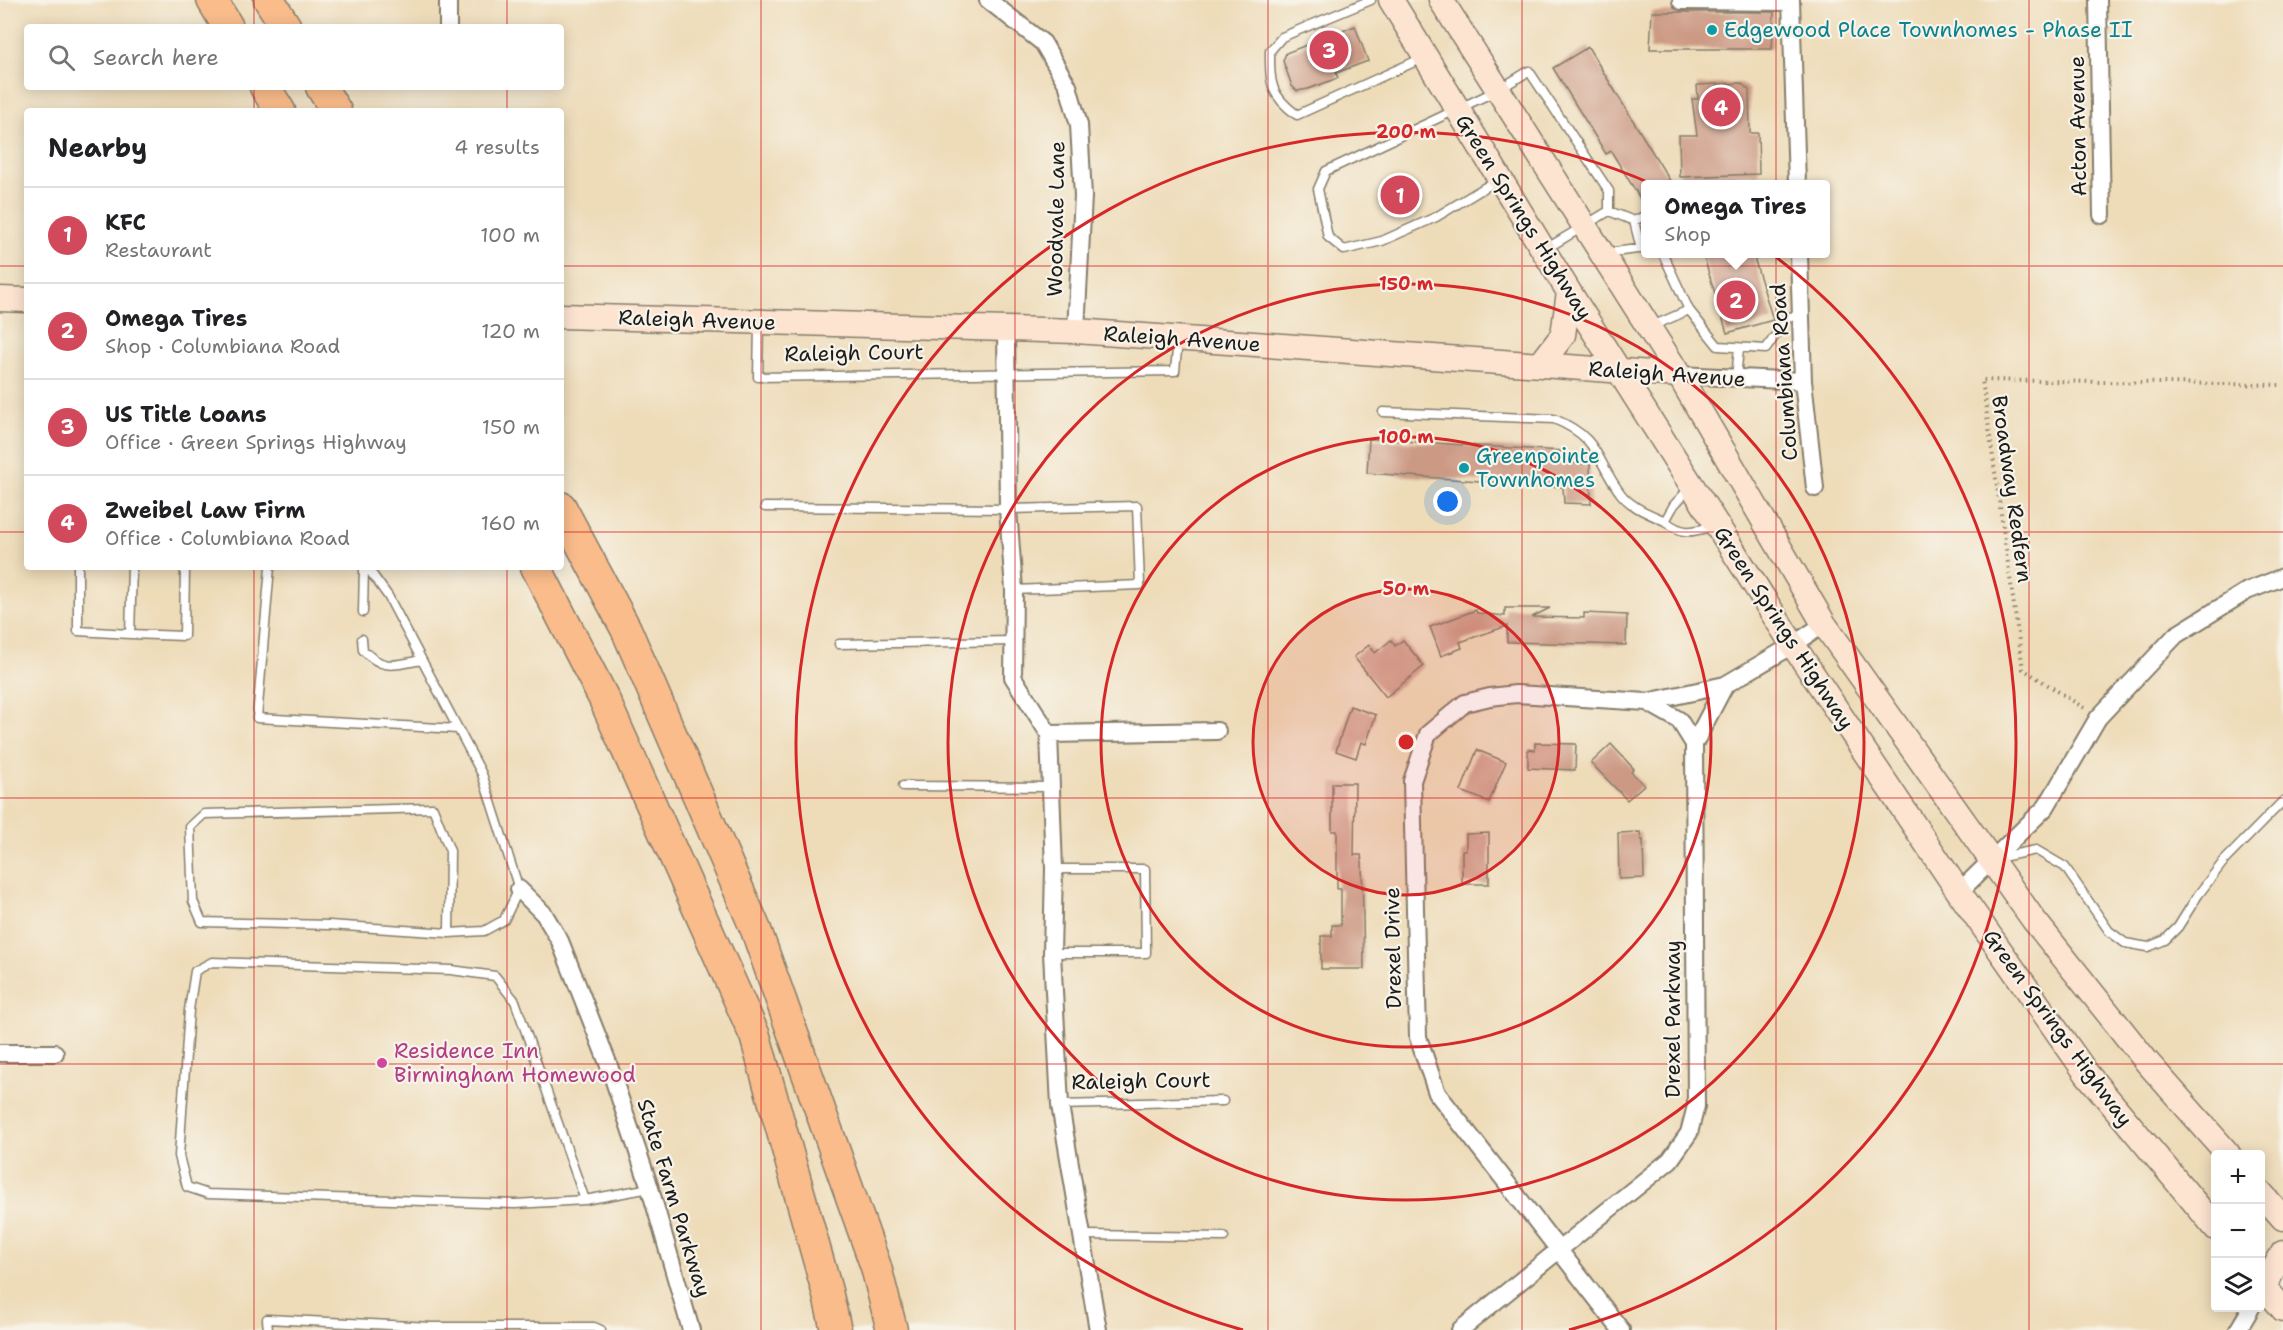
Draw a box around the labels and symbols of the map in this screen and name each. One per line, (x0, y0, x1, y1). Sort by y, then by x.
place label: Edgewood Place Townhomes - Phase II (1724, 16, 2133, 44)
marker: Edgewood Place Townhomes - Phase II (1705, 23, 1719, 37)
pin: 3 (1310, 28, 1348, 72)
street label: Acton Avenue (2063, 55, 2093, 197)
pin: 4 (1702, 84, 1740, 130)
street label: Green Springs Highway (1449, 109, 1599, 325)
text: 200 m (1376, 120, 1437, 144)
street label: Woodvale Lane (1041, 141, 1071, 297)
pin: 1 (1380, 172, 1420, 218)
text: 150 m (1379, 272, 1434, 296)
pin: 2 (1716, 278, 1756, 322)
street label: Columbiana Road (1764, 282, 1804, 462)
street label: Raleigh Avenue (618, 303, 776, 337)
street label: Raleigh Avenue (1102, 320, 1262, 358)
street label: Raleigh Court (784, 338, 924, 368)
street label: Raleigh Avenue (1587, 355, 1747, 393)
street label: Broadway Redfern (1985, 394, 2039, 585)
text: 100 m (1378, 425, 1434, 449)
place label: Greenpointe Townhomes (1476, 442, 1600, 494)
marker: Greenpointe Townhomes (1457, 461, 1471, 475)
your location (1433, 487, 1462, 516)
street label: Green Springs Highway (1708, 521, 1860, 735)
text: 50 m (1383, 577, 1430, 601)
centre of rings (1396, 732, 1416, 752)
street label: Drexel Drive (1378, 887, 1408, 1009)
street label: Green Springs Highway (1977, 924, 2139, 1132)
street label: Drexel Parkway (1659, 940, 1687, 1098)
place label: Residence Inn Birmingham Homewood (394, 1037, 636, 1089)
marker: Residence Inn Birmingham Homewood (375, 1056, 389, 1070)
street label: Raleigh Court (1071, 1066, 1211, 1096)
street label: State Farm Parkway (630, 1095, 718, 1301)

